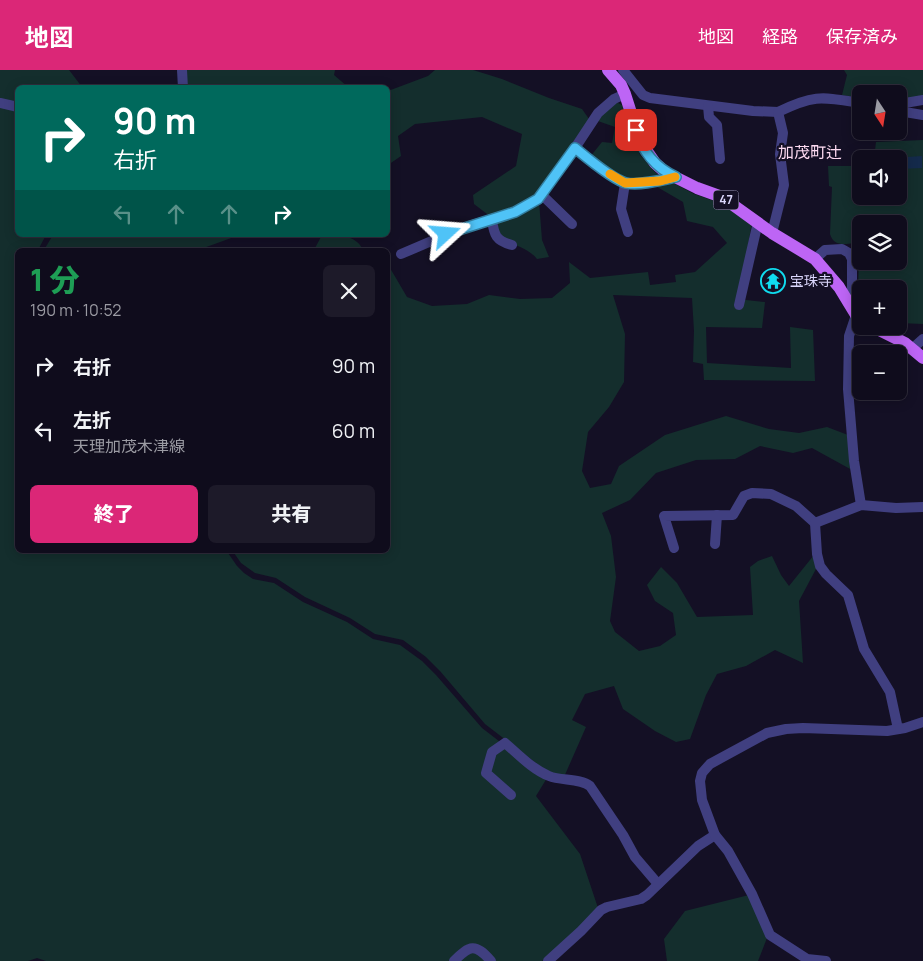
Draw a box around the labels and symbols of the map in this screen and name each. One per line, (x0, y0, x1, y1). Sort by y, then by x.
north arrow (852, 85, 908, 140)
pin (615, 109, 657, 151)
district label: 加茂町辻 (778, 141, 842, 163)
road number: 47 (714, 190, 738, 210)
position arrow (419, 207, 471, 259)
temple icon: 宝珠寺 (760, 268, 786, 294)
place label: 宝珠寺 (790, 271, 832, 290)

